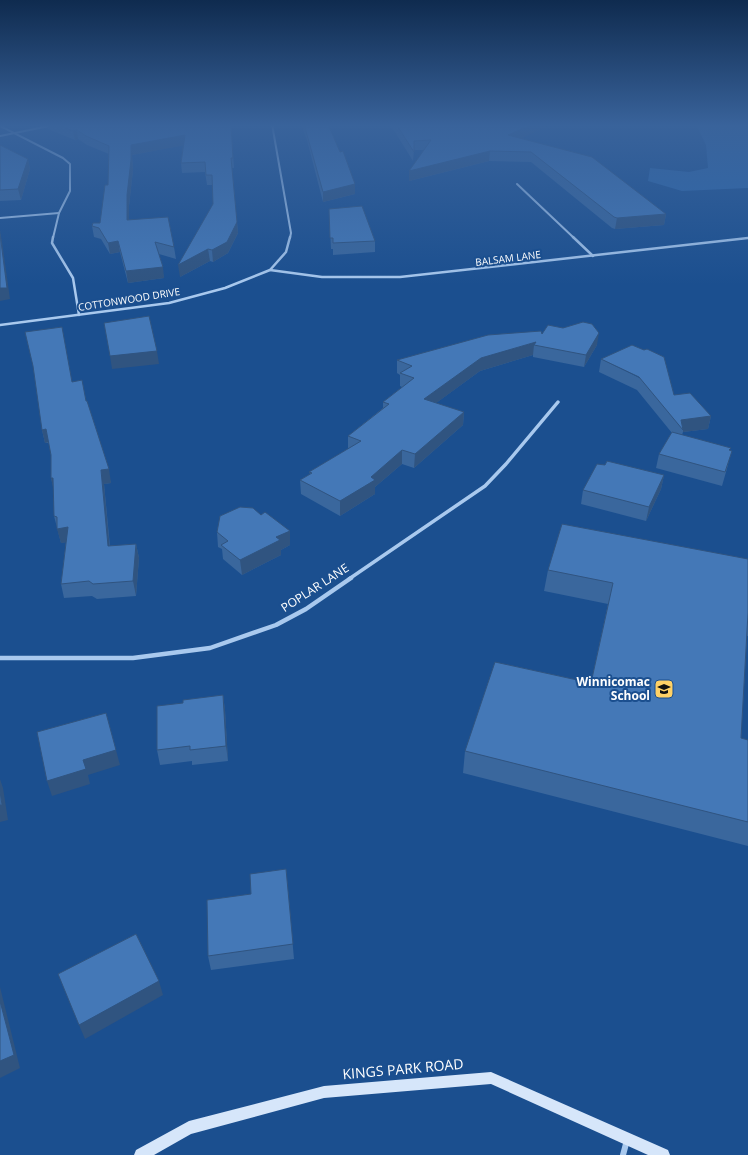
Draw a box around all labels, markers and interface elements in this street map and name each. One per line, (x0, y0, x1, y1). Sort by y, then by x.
street label: BALSAM LANE (474, 247, 542, 269)
street label: COTTONWOOD DRIVE (77, 284, 181, 314)
street label: POPLAR LANE (278, 559, 352, 616)
place label: Winnicomac School (577, 673, 650, 704)
school or university icon: Winnicomac School (653, 678, 675, 700)
street label: KINGS PARK ROAD (342, 1054, 464, 1083)

